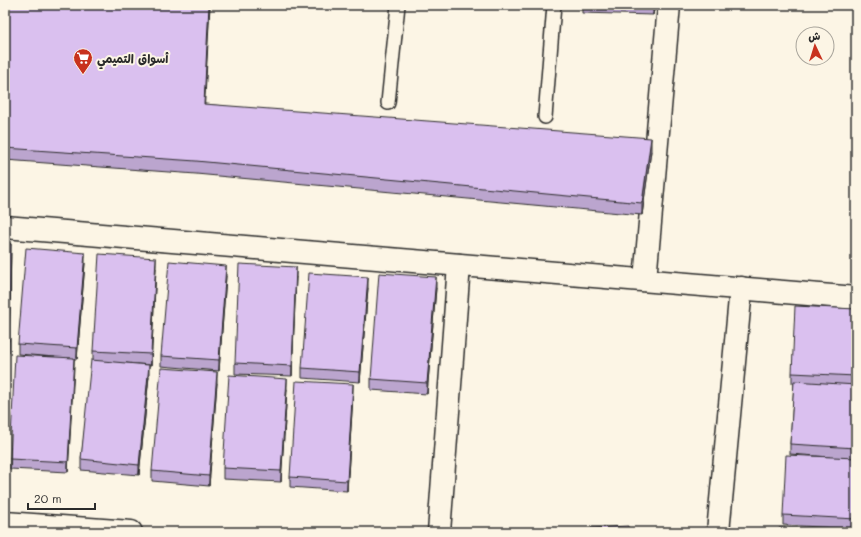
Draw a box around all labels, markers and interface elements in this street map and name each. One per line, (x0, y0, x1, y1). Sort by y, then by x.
north arrow (795, 26, 835, 66)
text: ش (808, 28, 821, 43)
supermarket icon: أسواق التميمي (72, 47, 94, 75)
place label: أسواق التميمي (97, 50, 169, 70)
scale bar (28, 485, 95, 511)
text: 20 m (34, 490, 62, 506)

